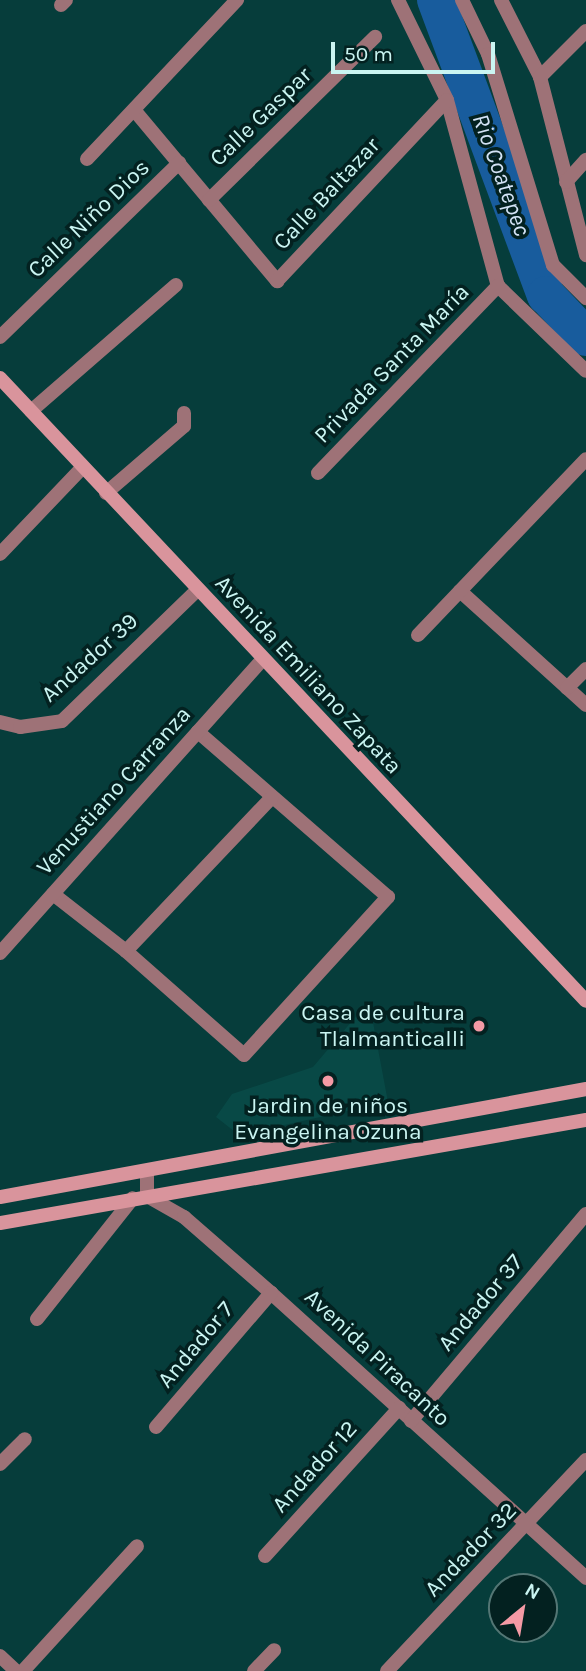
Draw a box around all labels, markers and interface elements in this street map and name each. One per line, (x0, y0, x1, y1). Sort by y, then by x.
scale bar (334, 28, 498, 72)
text: 50 m (344, 42, 393, 66)
street label: Calle Gaspar (204, 62, 318, 172)
water label: Rio Coatepec (466, 110, 536, 240)
street label: Calle Baltazar (268, 132, 386, 256)
street label: Calle Niño Dios (23, 154, 155, 284)
street label: Privada Santa María (309, 279, 475, 449)
street label: Avenida Emiliano Zapata (209, 570, 407, 780)
street label: Andador 39 (36, 608, 144, 708)
street label: Venustiano Carranza (31, 701, 197, 881)
place label: Casa de cultura Tlalmanticalli (301, 999, 465, 1053)
marker: Casa de cultura Tlalmanticalli (471, 1018, 487, 1034)
marker: Jardin de niños Evangelina Ozuna (320, 1073, 336, 1089)
place label: Jardin de niños Evangelina Ozuna (234, 1092, 422, 1146)
street label: Andador 37 (433, 1249, 529, 1357)
street label: Avenida Piracanto (299, 1284, 455, 1432)
street label: Andador 7 (152, 1296, 240, 1394)
street label: Andador 12 (267, 1415, 363, 1519)
street label: Andador 32 (419, 1497, 523, 1603)
north arrow (488, 1573, 558, 1643)
text: N (521, 1579, 544, 1604)

